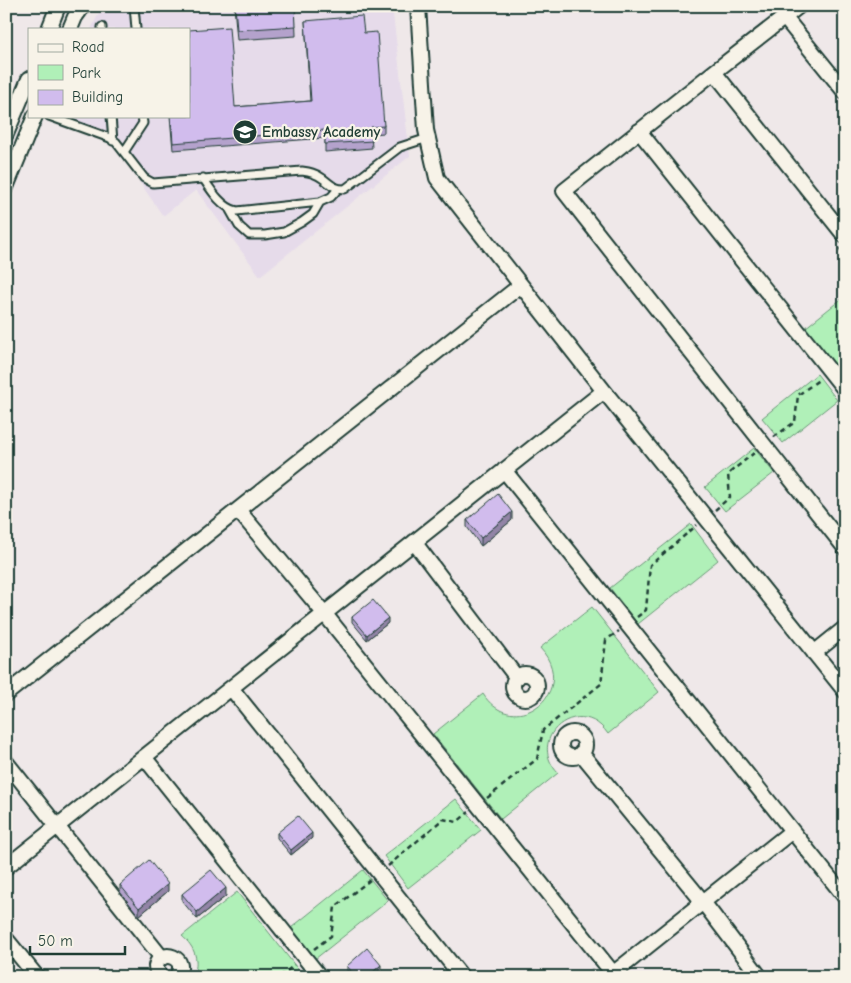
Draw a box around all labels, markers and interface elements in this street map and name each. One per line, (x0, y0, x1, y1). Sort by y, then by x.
legend (28, 28, 190, 118)
text: Road (72, 38, 104, 56)
text: Park (72, 64, 101, 82)
text: Building (72, 88, 123, 106)
school or university icon: Embassy Academy (232, 119, 258, 145)
place label: Embassy Academy (262, 123, 380, 141)
scale bar (30, 923, 125, 955)
text: 50 m (38, 932, 73, 950)

